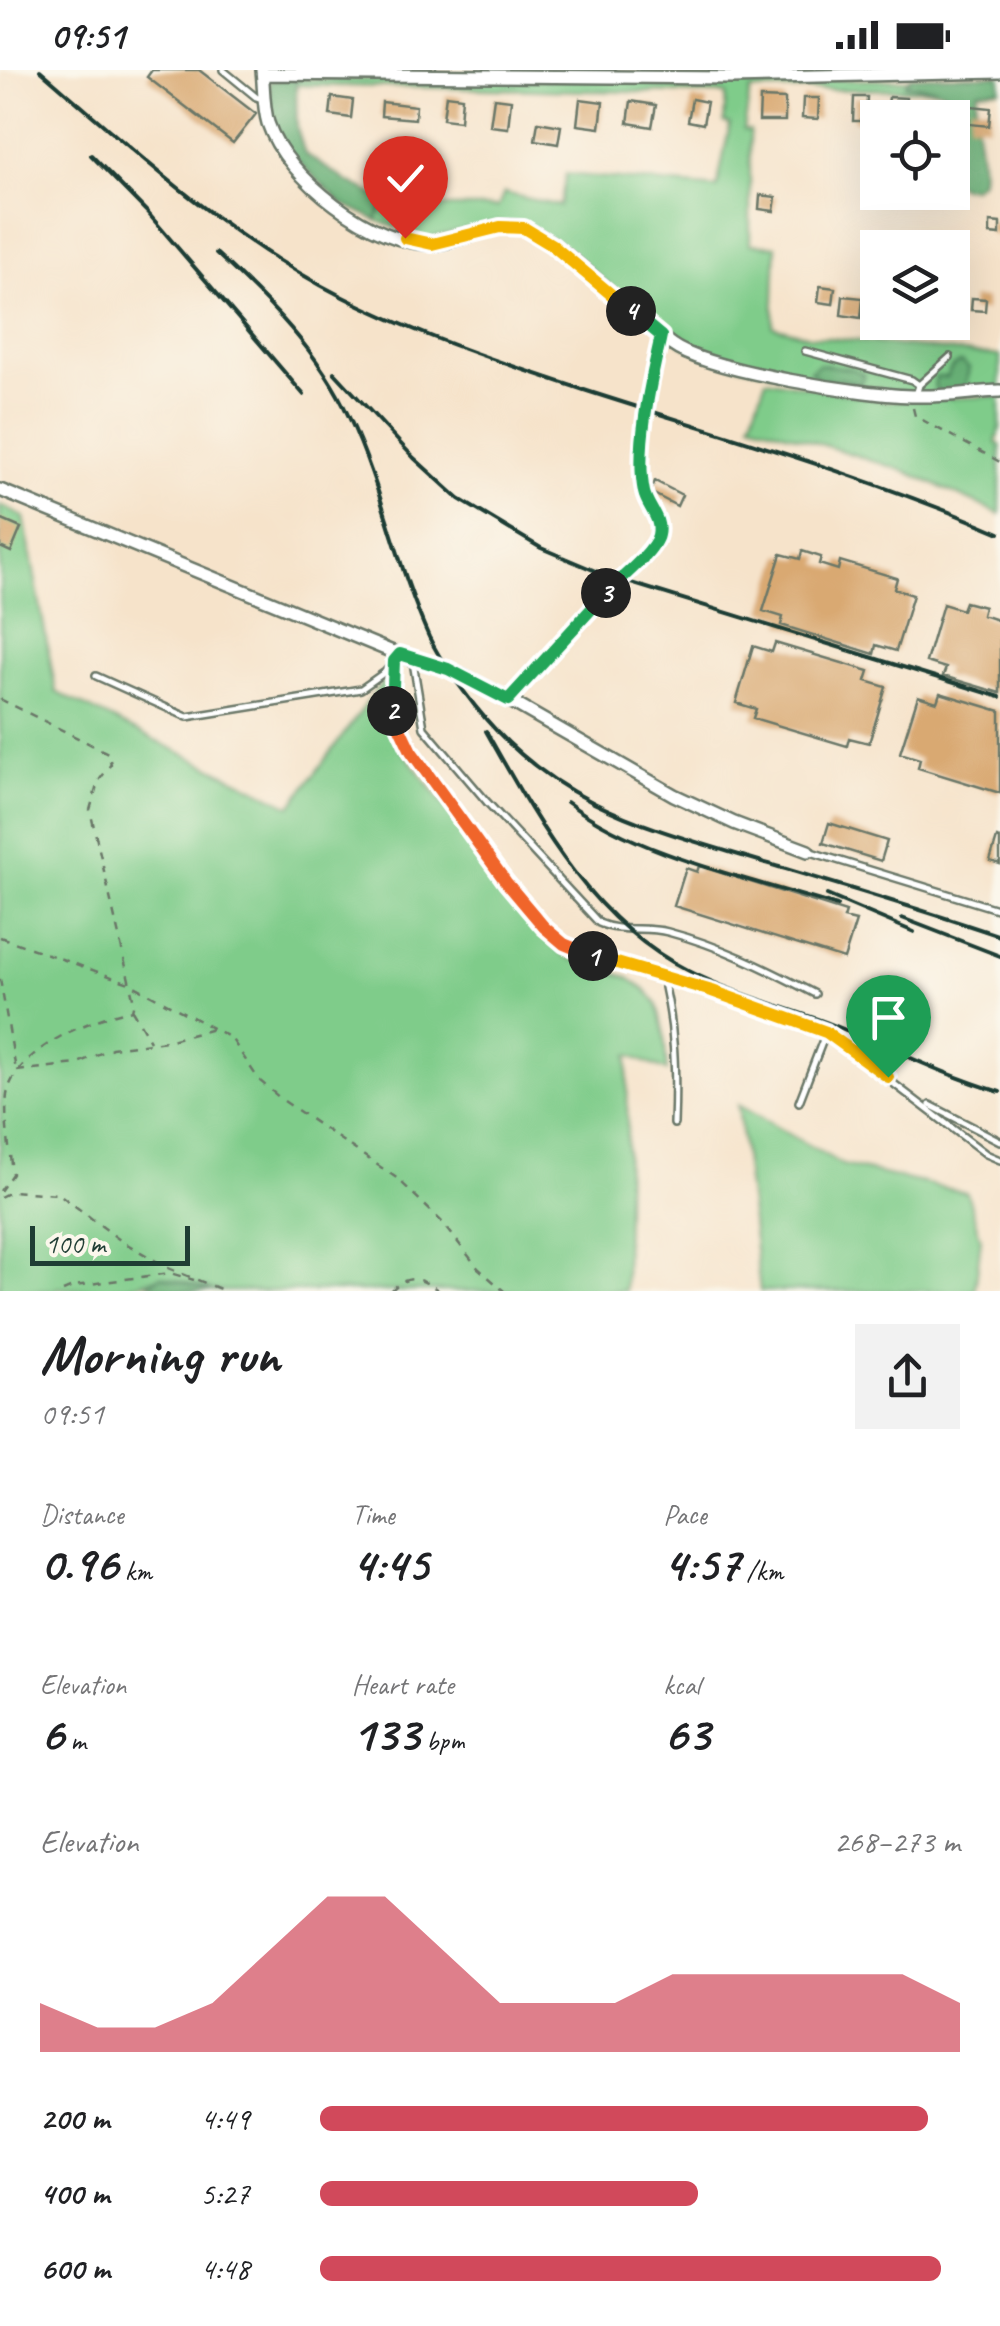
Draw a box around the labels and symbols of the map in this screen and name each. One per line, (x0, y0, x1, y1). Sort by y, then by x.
pin (363, 136, 448, 239)
pin: 4 (606, 286, 656, 336)
pin: 3 (581, 568, 631, 618)
pin: 2 (367, 686, 417, 736)
pin: 1 (568, 931, 618, 981)
pin (846, 975, 931, 1078)
scale bar (30, 1221, 190, 1266)

